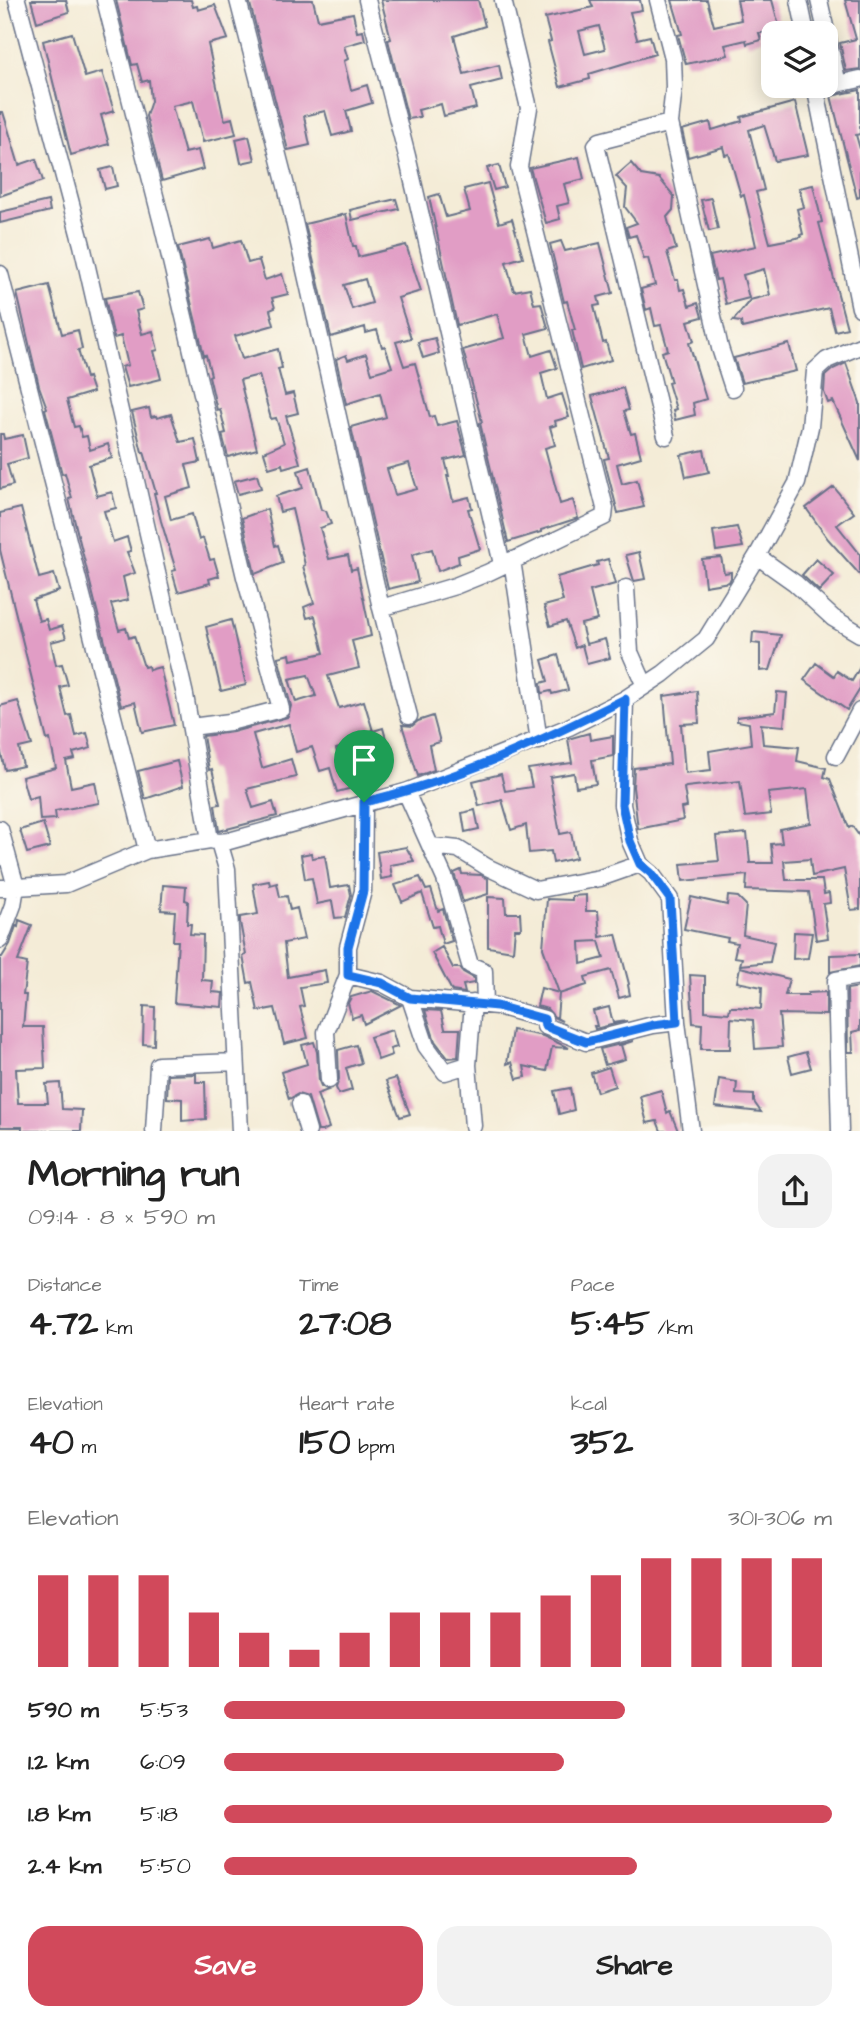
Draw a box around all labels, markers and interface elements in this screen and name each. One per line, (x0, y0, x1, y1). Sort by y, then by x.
map controls (761, 21, 838, 98)
button: layers (761, 21, 838, 98)
pin (334, 730, 394, 802)
icon: arrive (345, 741, 383, 779)
text: Morning run (28, 1149, 240, 1201)
button: share (758, 1154, 832, 1228)
text: 09:14 · 8 × 590 m (28, 1201, 215, 1233)
text: Distance (28, 1272, 102, 1299)
text: Time (299, 1272, 339, 1299)
text: Pace (571, 1272, 615, 1299)
text: 4.72 (28, 1299, 98, 1348)
text: 27:08 (299, 1299, 392, 1348)
text: 5:45 (571, 1299, 650, 1348)
text: km (98, 1315, 132, 1342)
text: /km (650, 1315, 693, 1342)
text: Elevation (28, 1391, 103, 1418)
text: Heart rate (299, 1391, 395, 1418)
text: kcal (571, 1391, 607, 1418)
text: 40 (28, 1418, 74, 1467)
text: 150 (299, 1418, 351, 1467)
text: 352 (571, 1418, 633, 1467)
text: m (74, 1434, 96, 1461)
text: bpm (351, 1434, 394, 1461)
text: Elevation (28, 1502, 119, 1534)
text: 301–306 m (728, 1502, 832, 1534)
text: 590 m (28, 1694, 99, 1726)
text: 5:53 (140, 1694, 188, 1726)
text: 1.2 km (28, 1746, 89, 1778)
text: 6:09 (140, 1746, 186, 1778)
text: 1.8 km (28, 1798, 90, 1830)
text: 5:18 (140, 1798, 178, 1830)
text: 2.4 km (28, 1850, 101, 1882)
text: 5:50 (140, 1850, 191, 1882)
button: Save (28, 1926, 423, 2006)
button: Share (437, 1926, 832, 2006)

